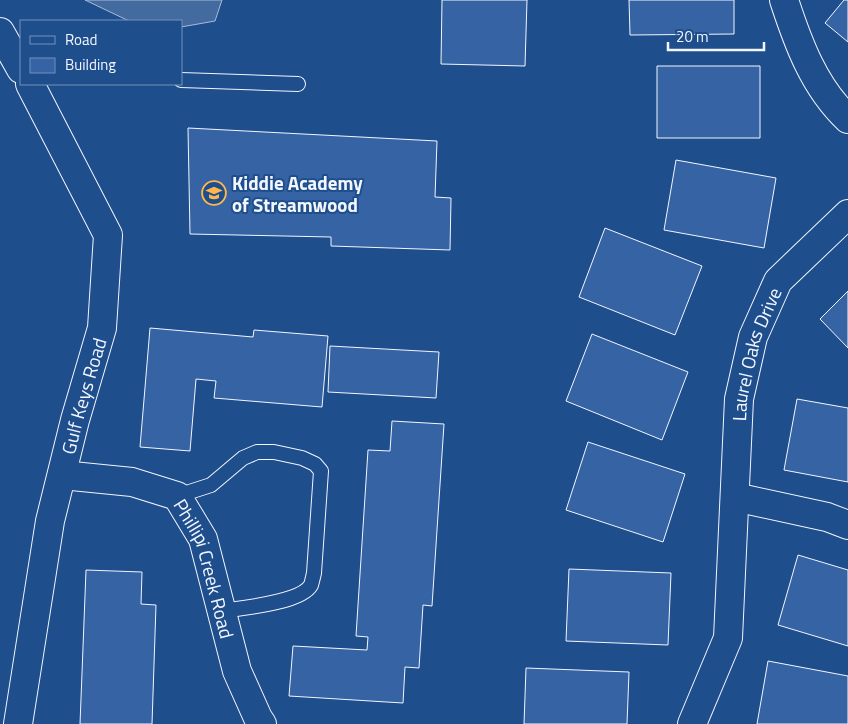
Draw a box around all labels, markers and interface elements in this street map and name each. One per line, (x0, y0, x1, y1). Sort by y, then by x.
legend (20, 20, 182, 85)
scale bar (668, 20, 764, 52)
text: 20 m (676, 25, 709, 48)
text: Road (65, 28, 97, 51)
text: Building (65, 53, 116, 76)
place label: Kiddie Academy of Streamwood (232, 168, 363, 219)
school or university icon: Kiddie Academy of Streamwood (201, 180, 227, 206)
street label: Laurel Oaks Drive (724, 282, 788, 422)
street label: Gulf Keys Road (53, 334, 113, 457)
street label: Phillipi Creek Road (167, 493, 242, 641)

